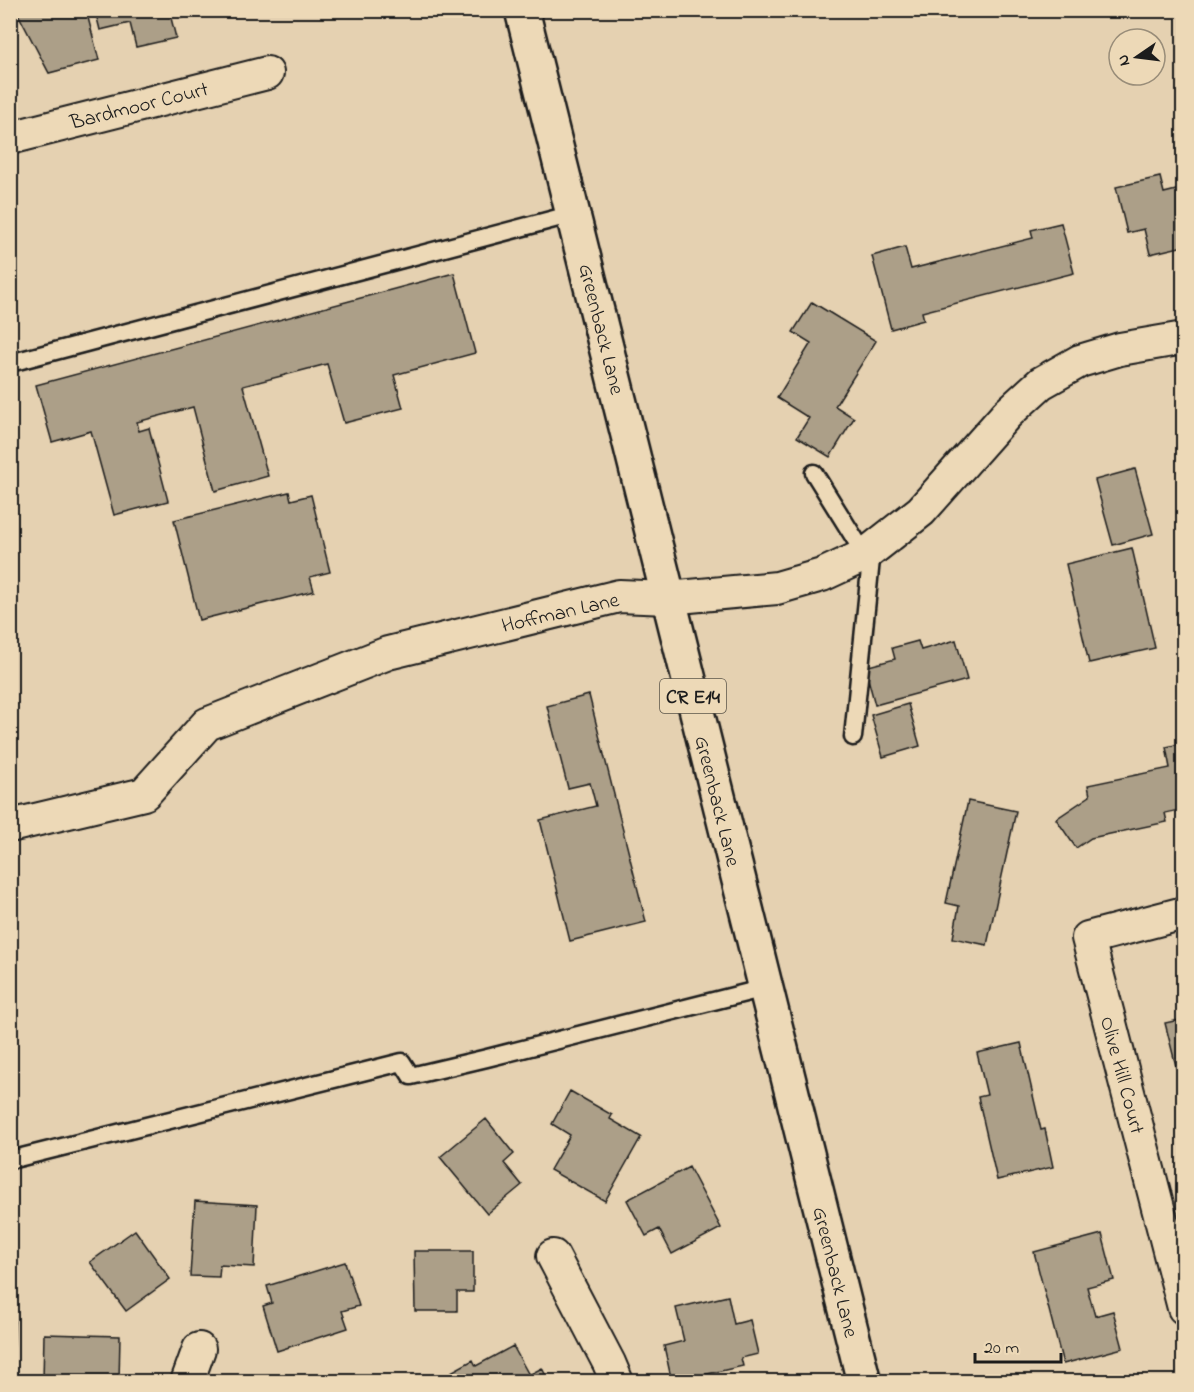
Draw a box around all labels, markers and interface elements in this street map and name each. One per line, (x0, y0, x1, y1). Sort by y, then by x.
north arrow (1107, 27, 1167, 87)
text: N (1111, 52, 1137, 68)
street label: Bardmoor Court (66, 75, 212, 139)
street label: Greenback Lane (569, 261, 631, 399)
street label: Hoffman Lane (499, 586, 623, 642)
road number: CR E14 (660, 679, 726, 713)
street label: Greenback Lane (685, 733, 747, 871)
street label: Olive Hill Court (1091, 1013, 1151, 1138)
street label: Greenback Lane (803, 1204, 865, 1342)
scale bar (975, 1326, 1060, 1364)
text: 20 m (984, 1336, 1019, 1362)

